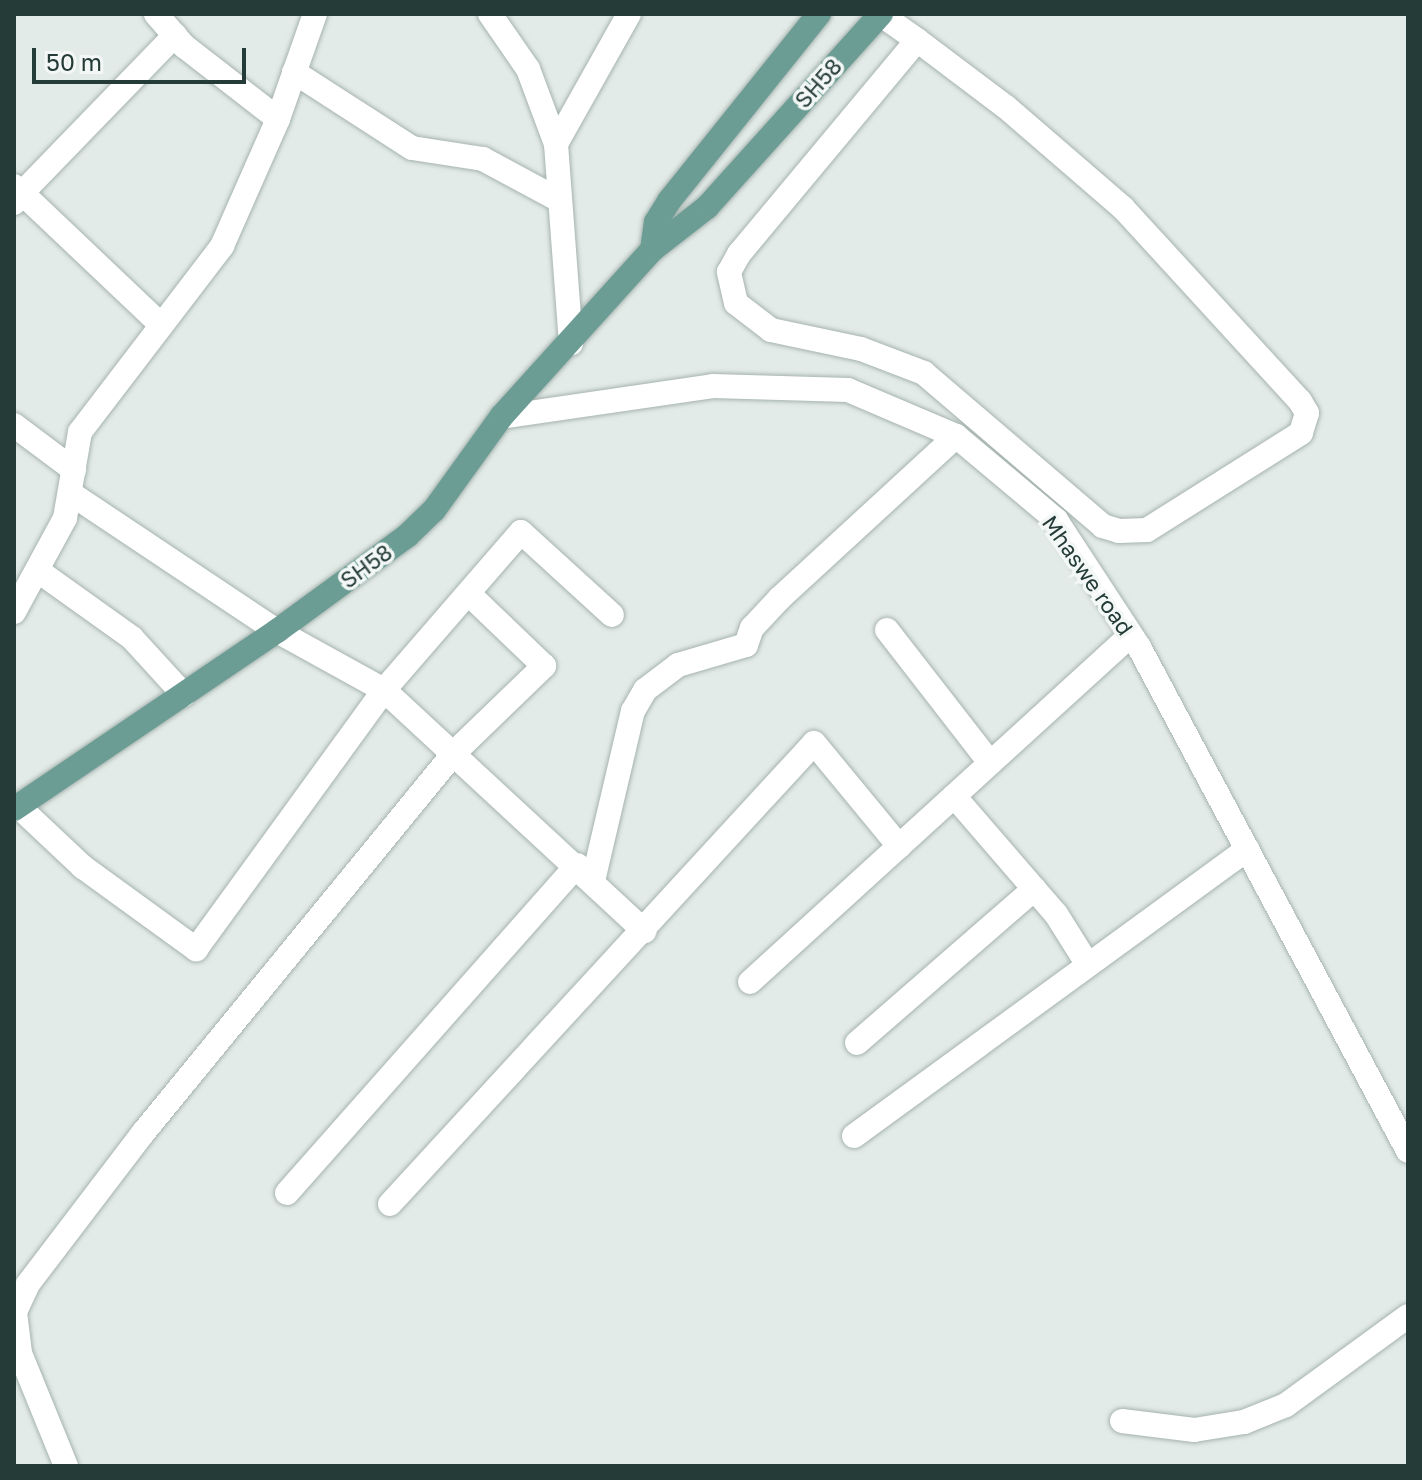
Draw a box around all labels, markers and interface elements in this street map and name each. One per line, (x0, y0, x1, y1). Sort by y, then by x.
scale bar (36, 32, 250, 82)
text: 50 m (46, 47, 102, 76)
street label: SH58 (789, 53, 847, 113)
street label: Mhaswe road (1037, 510, 1139, 640)
street label: SH58 (335, 539, 397, 593)

